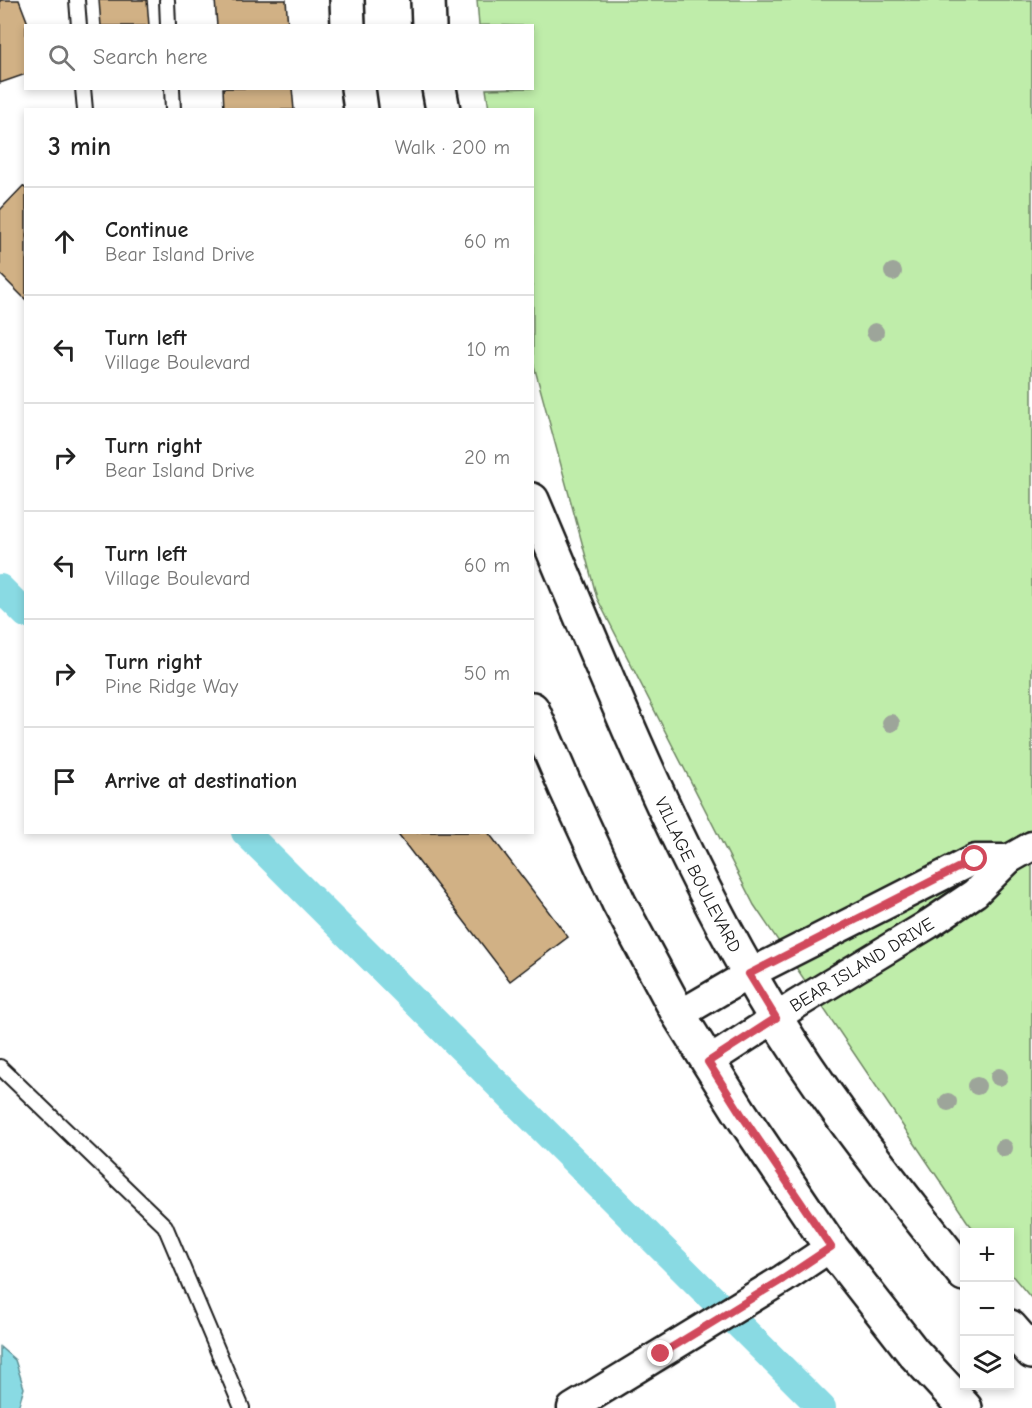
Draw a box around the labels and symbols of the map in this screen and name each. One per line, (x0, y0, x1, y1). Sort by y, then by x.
street label: VILLAGE BOULEVARD (650, 794, 746, 956)
route start (961, 845, 987, 871)
street label: BEAR ISLAND DRIVE (786, 913, 938, 1016)
route end (647, 1340, 673, 1366)

